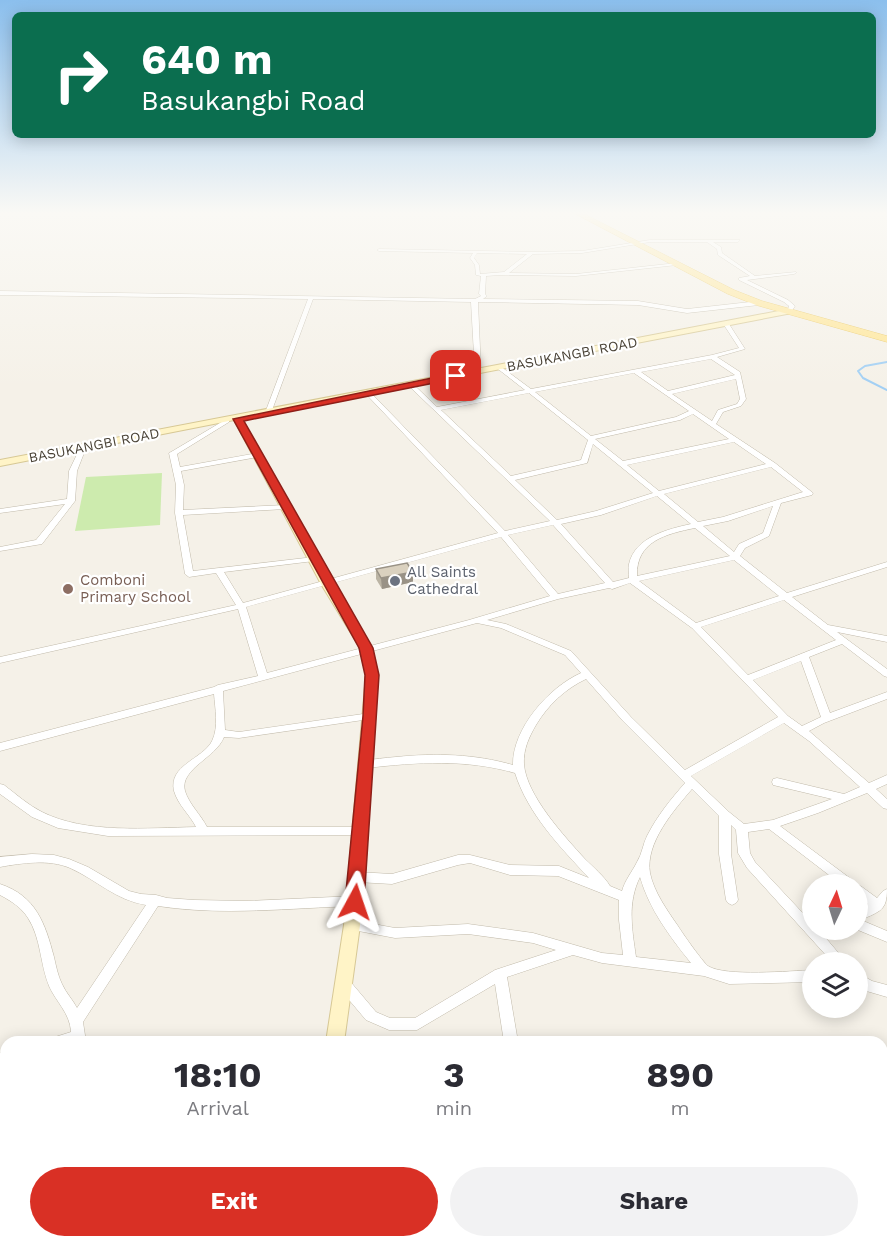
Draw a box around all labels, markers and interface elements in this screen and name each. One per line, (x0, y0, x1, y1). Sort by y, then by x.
text: 640 m (141, 35, 273, 84)
icon: right (42, 36, 120, 114)
text: Basukangbi Road (141, 85, 365, 117)
street label: BASUKANGBI ROAD (505, 333, 639, 375)
pin (430, 350, 481, 401)
icon: arrive (439, 359, 472, 392)
street label: BASUKANGBI ROAD (27, 424, 161, 466)
place label: All Saints Cathedral (407, 563, 479, 598)
place label: Comboni Primary School (80, 571, 191, 606)
marker: All Saints Cathedral (388, 574, 402, 588)
marker: Comboni Primary School (61, 582, 75, 596)
position arrow (323, 870, 387, 934)
north arrow (802, 874, 868, 940)
map controls (802, 874, 868, 1018)
button: layers (802, 952, 868, 1018)
text: 18:10 (174, 1054, 262, 1096)
text: 3 (443, 1054, 465, 1096)
text: 890 (646, 1054, 714, 1096)
text: Arrival (187, 1096, 249, 1120)
text: min (435, 1096, 472, 1120)
text: m (671, 1096, 690, 1120)
button: Exit (30, 1167, 438, 1236)
button: Share (450, 1167, 858, 1236)

